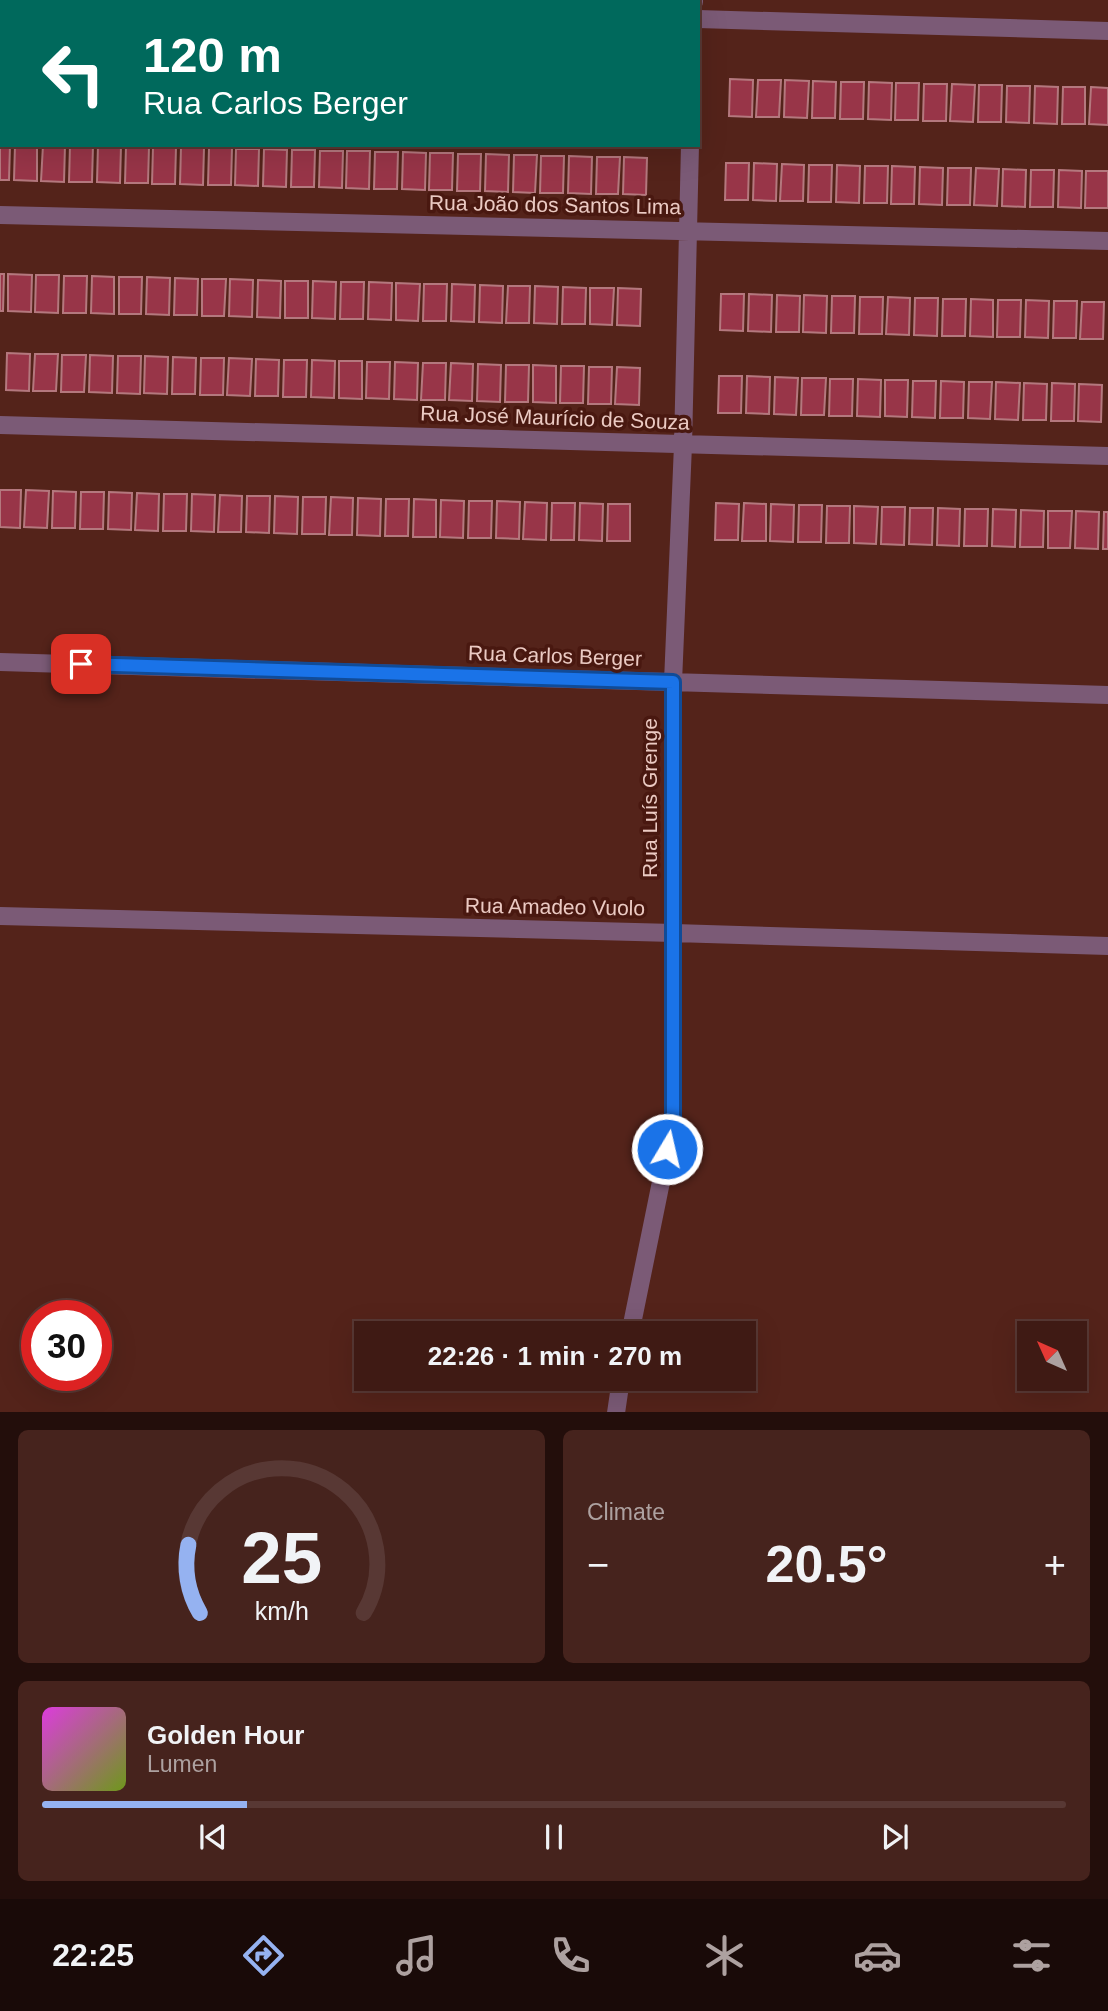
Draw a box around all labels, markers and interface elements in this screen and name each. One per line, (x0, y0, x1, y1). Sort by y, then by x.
icon: left (28, 28, 119, 119)
text: 120 m (143, 28, 282, 82)
text: Rua Carlos Berger (143, 85, 408, 121)
street label: Rua João dos Santos Lima (429, 191, 682, 218)
street label: Rua José Maurício de Souza (420, 401, 690, 434)
pin (51, 634, 111, 694)
street label: Rua Carlos Berger (468, 641, 642, 670)
icon: arrive (62, 645, 100, 683)
street label: Rua Luís Grenge (638, 718, 661, 878)
street label: Rua Amadeo Vuolo (465, 893, 645, 920)
position arrow (630, 1112, 704, 1186)
speed limit sign: 30 (21, 1300, 112, 1391)
north arrow (1017, 1321, 1087, 1391)
map controls (1017, 1321, 1087, 1391)
text: 22:26 · 1 min · 270 m (428, 1341, 682, 1371)
text: Climate (587, 1499, 665, 1525)
text: 25 (241, 1517, 322, 1598)
text: 20.5° (765, 1535, 888, 1593)
text: − (587, 1544, 609, 1586)
text: + (1044, 1544, 1066, 1586)
text: km/h (254, 1596, 309, 1624)
text: Golden Hour (147, 1720, 304, 1750)
text: Lumen (147, 1751, 217, 1777)
icon: previous (194, 1818, 232, 1856)
icon: pause (535, 1818, 573, 1856)
icon: next (876, 1818, 914, 1856)
icon: directions (239, 1931, 288, 1980)
icon: music (392, 1931, 441, 1980)
icon: phone (546, 1931, 595, 1980)
icon: climate (700, 1931, 749, 1980)
icon: car (853, 1931, 902, 1980)
icon: filters (1007, 1931, 1056, 1980)
text: 22:25 (52, 1937, 134, 1973)

